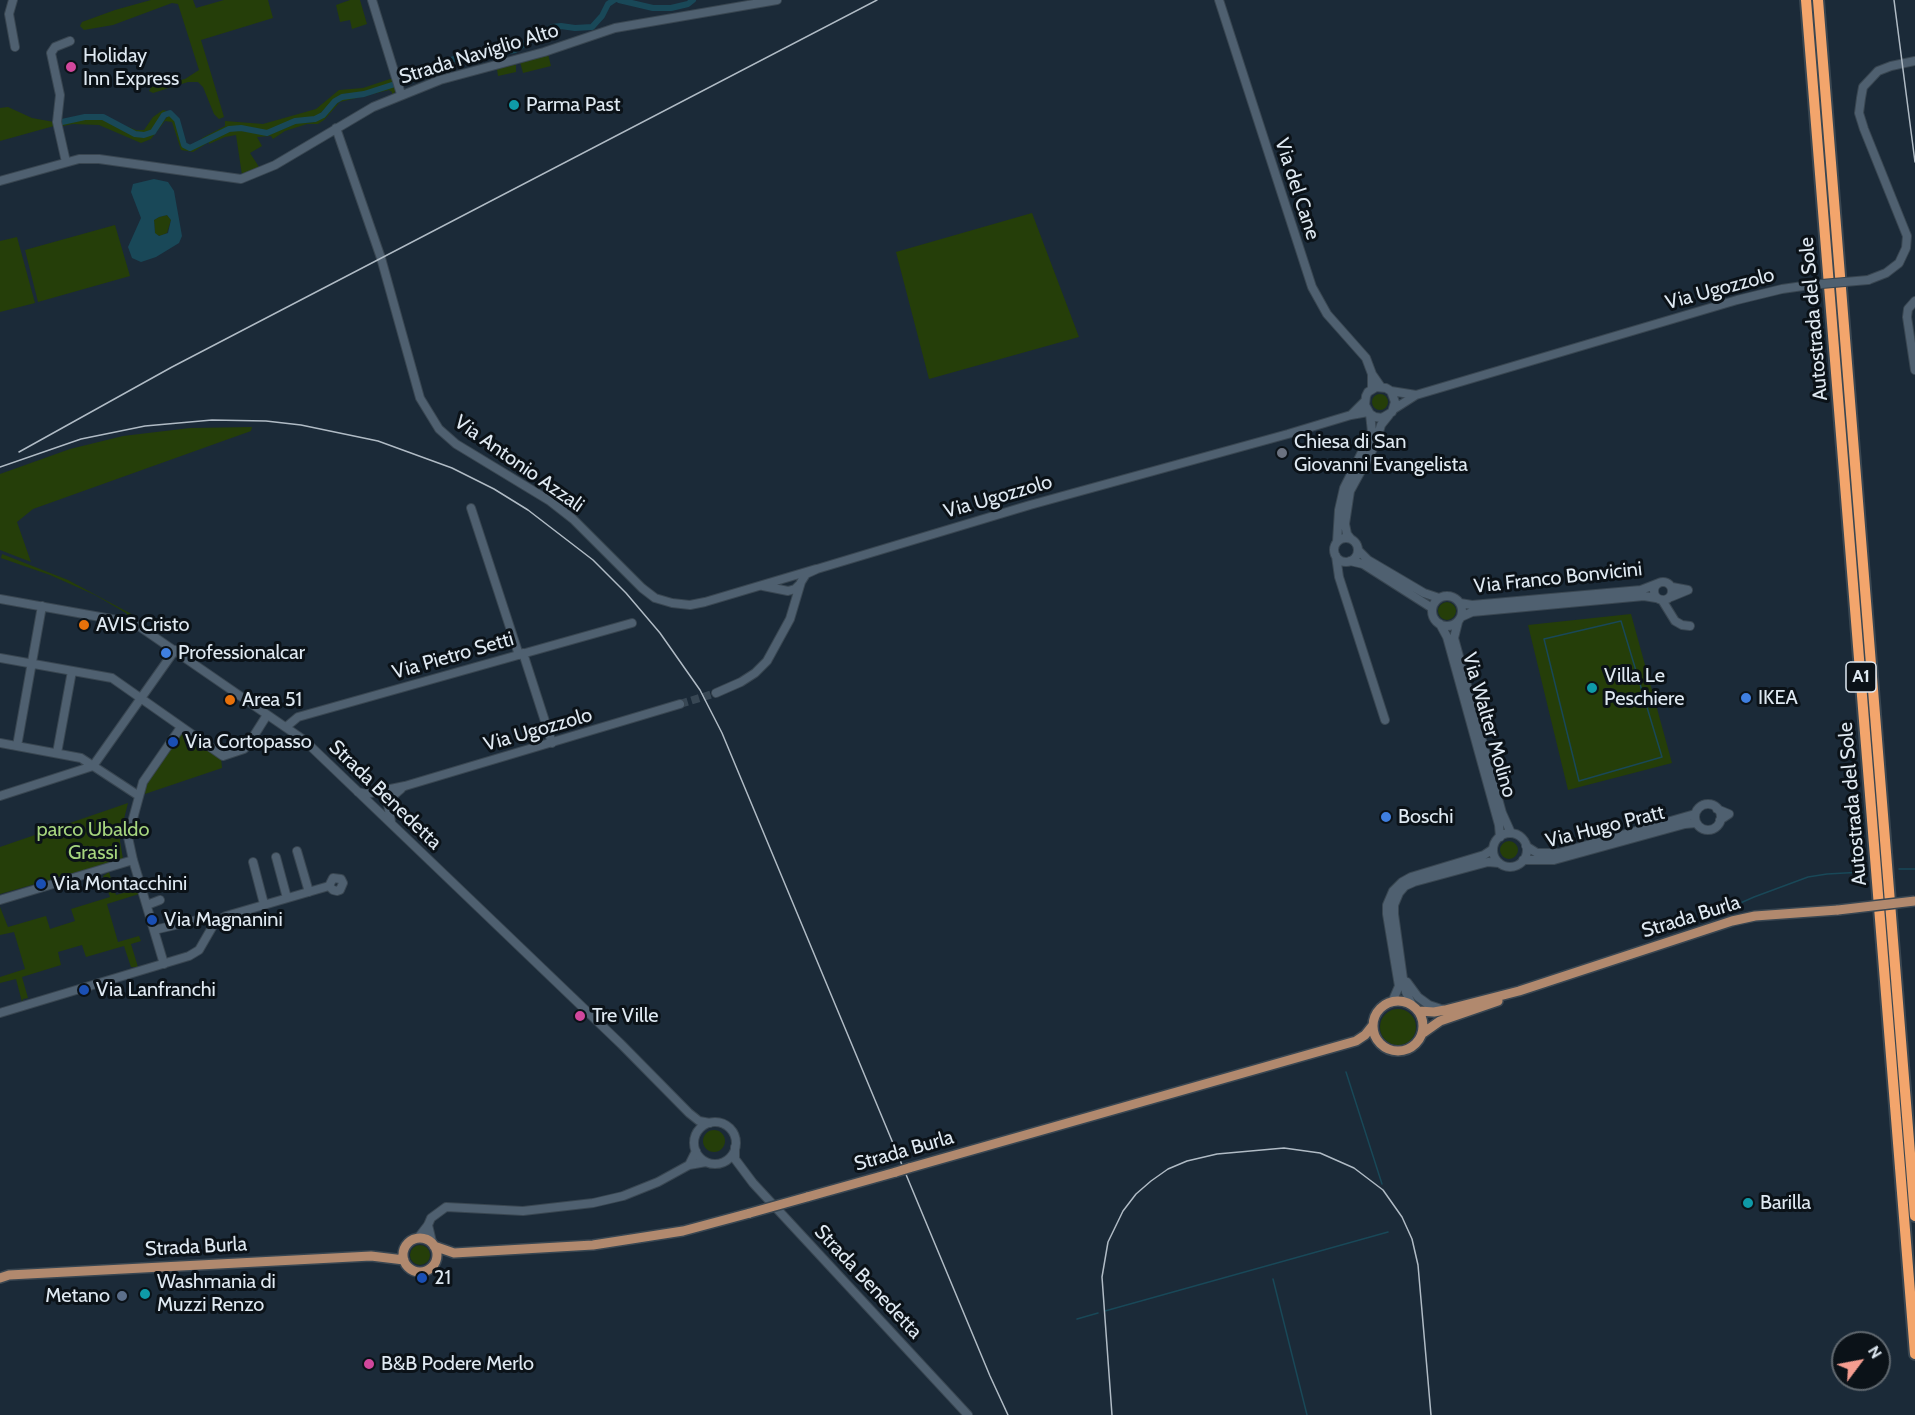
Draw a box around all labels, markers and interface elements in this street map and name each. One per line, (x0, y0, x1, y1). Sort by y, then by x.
street label: Strada Naviglio Alto (397, 18, 561, 90)
place label: Holiday Inn Express (83, 44, 179, 91)
marker: Holiday Inn Express (64, 60, 78, 74)
place label: Parma Past (526, 93, 620, 117)
marker: Parma Past (507, 98, 521, 112)
street label: Via del Cane (1269, 135, 1325, 243)
street label: Autostrada del Sole (1795, 236, 1833, 402)
street label: Via Ugozzolo (1663, 263, 1777, 315)
street label: Via Antonio Azzali (449, 410, 589, 518)
place label: Chiesa di San Giovanni Evangelista (1294, 430, 1468, 477)
marker: Chiesa di San Giovanni Evangelista (1275, 446, 1289, 460)
street label: Via Ugozzolo (941, 470, 1055, 524)
street label: Via Franco Bonvicini (1473, 557, 1643, 599)
place label: AVIS Cristo (96, 613, 189, 637)
marker: AVIS Cristo (77, 618, 91, 632)
street label: Via Pietro Setti (390, 627, 516, 685)
place label: Professionalcar (178, 641, 305, 665)
marker: Professionalcar (159, 646, 173, 660)
street label: Via Walter Molino (1457, 650, 1521, 800)
road number: A1 (1846, 662, 1876, 692)
place label: Villa Le Peschiere (1604, 664, 1684, 711)
marker: Villa Le Peschiere (1585, 681, 1599, 695)
place label: IKEA (1758, 686, 1798, 710)
place label: Area 51 (242, 688, 302, 712)
marker: IKEA (1739, 691, 1753, 705)
marker: Area 51 (223, 693, 237, 707)
street label: Via Ugozzolo (481, 703, 595, 757)
street label: Autostrada del Sole (1834, 721, 1872, 887)
place label: Via Cortopasso (185, 730, 312, 754)
marker: Via Cortopasso (166, 735, 180, 749)
street label: Strada Benedetta (324, 735, 446, 855)
street label: Via Hugo Pratt (1543, 801, 1667, 853)
place label: Boschi (1398, 805, 1453, 829)
marker: Boschi (1379, 810, 1393, 824)
park label: parco Ubaldo Grassi (37, 818, 149, 865)
place label: Via Montacchini (53, 872, 187, 896)
marker: Via Montacchini (34, 877, 48, 891)
street label: Strada Burla (1639, 891, 1743, 943)
place label: Via Magnanini (164, 908, 283, 932)
marker: Via Magnanini (145, 913, 159, 927)
place label: Via Lanfranchi (96, 978, 216, 1002)
marker: Via Lanfranchi (77, 983, 91, 997)
place label: Tre Ville (592, 1004, 659, 1028)
marker: Tre Ville (573, 1009, 587, 1023)
street label: Strada Burla (852, 1125, 956, 1177)
place label: Barilla (1760, 1191, 1811, 1215)
marker: Barilla (1741, 1196, 1755, 1210)
street label: Strada Benedetta (809, 1220, 927, 1344)
street label: Strada Burla (144, 1232, 248, 1262)
place label: 21 (434, 1266, 451, 1290)
place label: Washmania di Muzzi Renzo (157, 1270, 276, 1317)
marker: 21 (415, 1271, 429, 1285)
place label: Metano (45, 1284, 110, 1308)
marker: Washmania di Muzzi Renzo (138, 1287, 152, 1301)
marker: Metano (115, 1289, 129, 1303)
north arrow (1831, 1331, 1891, 1391)
text: N (1864, 1342, 1886, 1362)
place label: B&B Podere Merlo (381, 1352, 534, 1376)
marker: B&B Podere Merlo (362, 1357, 376, 1371)

